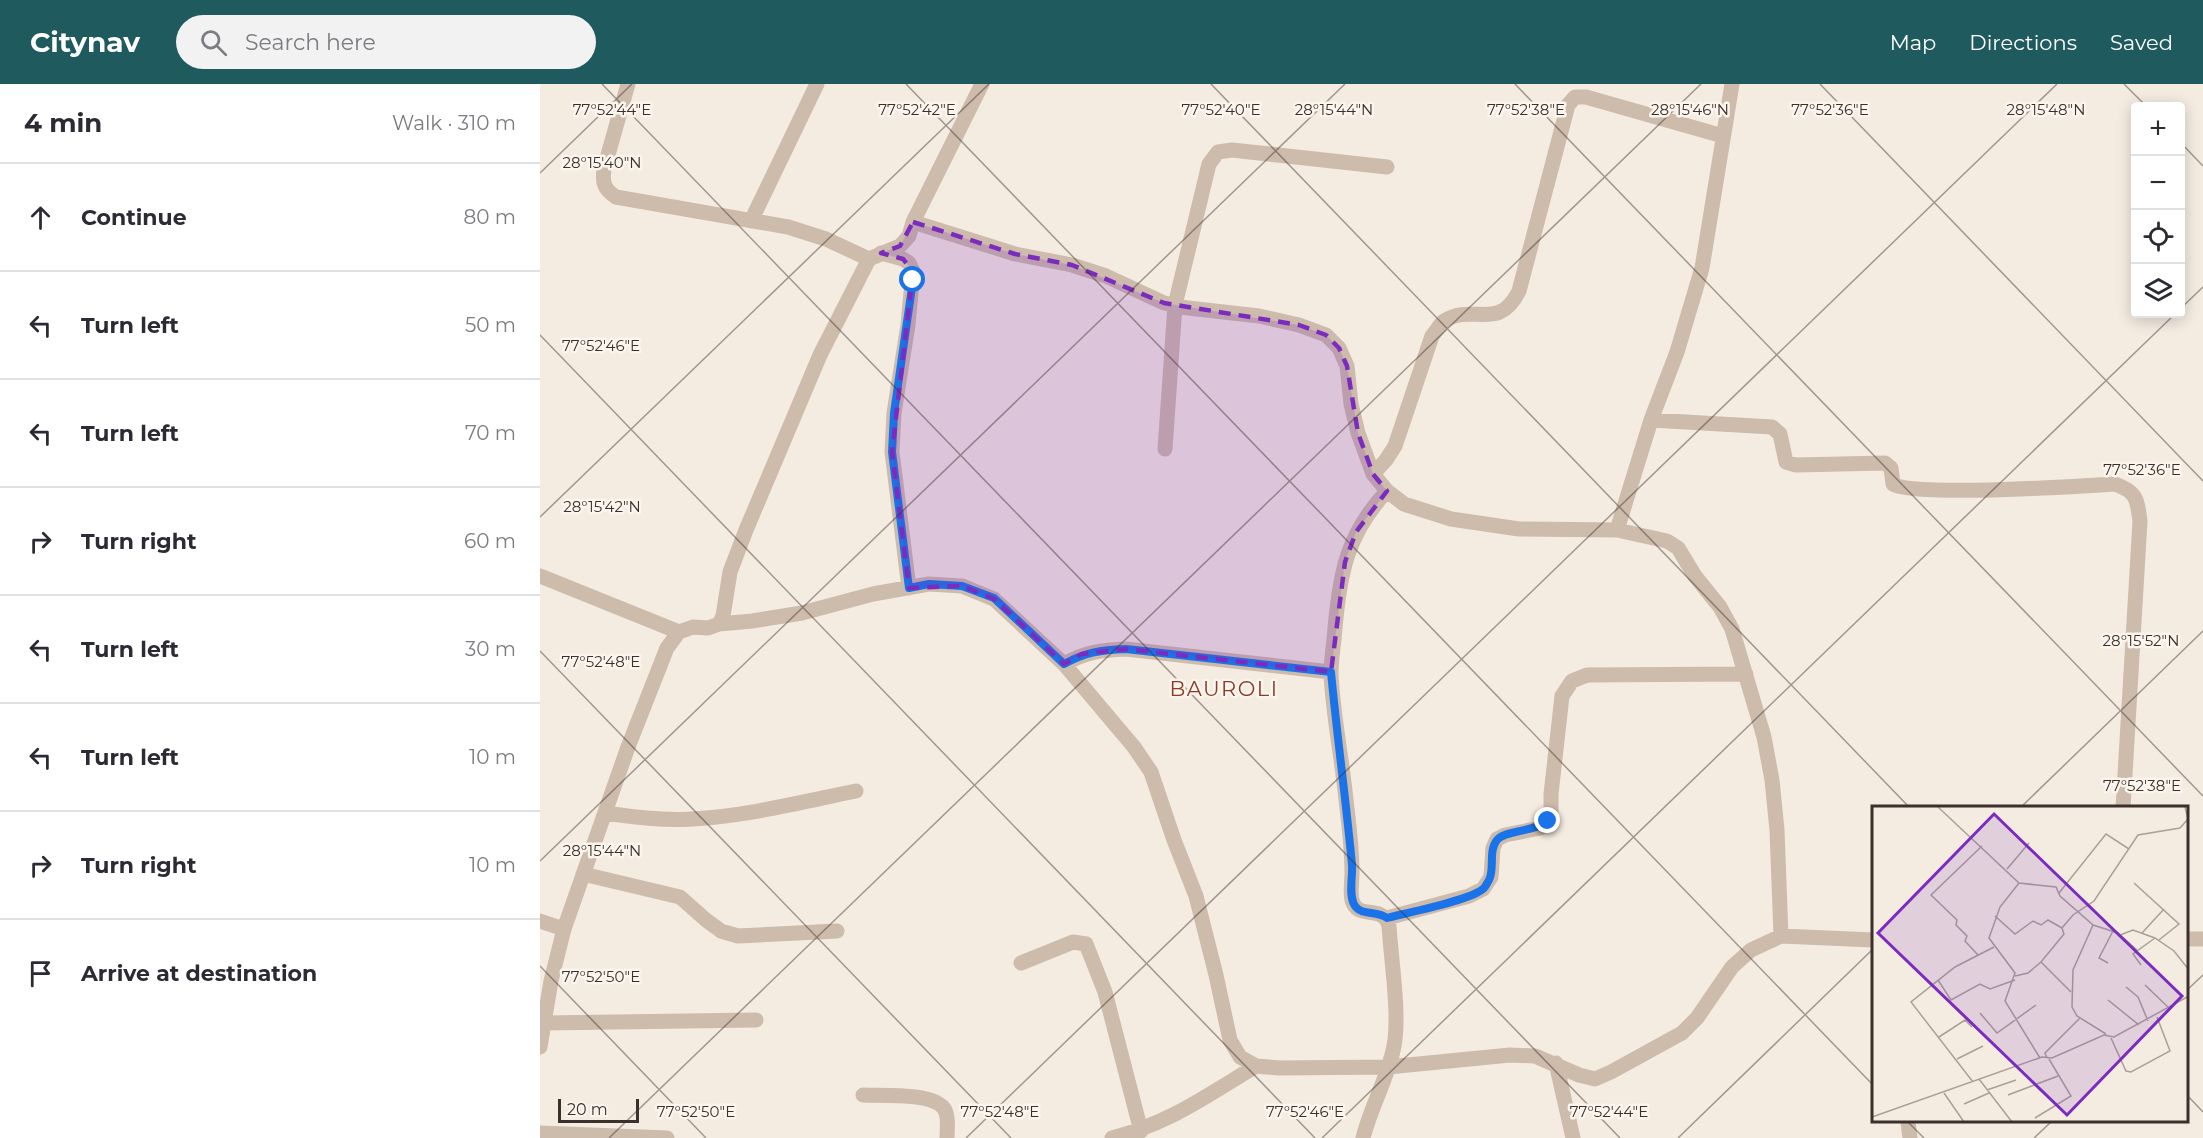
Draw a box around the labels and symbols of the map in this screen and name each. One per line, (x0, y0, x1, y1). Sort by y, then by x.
text: 77°52'44"E (573, 100, 651, 119)
text: 77°52'42"E (878, 100, 956, 119)
text: 77°52'40"E (1181, 100, 1261, 119)
text: 28°15'44"N (1295, 100, 1373, 119)
text: 77°52'38"E (1487, 100, 1565, 119)
text: 28°15'46"N (1651, 100, 1729, 119)
text: 77°52'36"E (1791, 100, 1869, 119)
text: 28°15'48"N (2007, 100, 2085, 119)
text: 28°15'40"N (562, 153, 642, 172)
route start (899, 266, 925, 292)
text: 77°52'46"E (562, 336, 640, 355)
text: 77°52'36"E (2103, 460, 2181, 479)
text: 28°15'42"N (563, 497, 641, 516)
text: 28°15'52"N (2103, 631, 2179, 650)
text: 77°52'48"E (562, 652, 640, 671)
district label: BAUROLI (1169, 676, 1279, 701)
text: 77°52'38"E (2103, 776, 2181, 795)
inset map (1872, 806, 2188, 1123)
route end (1534, 807, 1560, 833)
text: 28°15'44"N (563, 841, 641, 860)
text: 77°52'50"E (562, 967, 640, 986)
scale bar (558, 1096, 639, 1124)
text: 77°52'50"E (657, 1102, 735, 1121)
text: 77°52'48"E (961, 1102, 1039, 1121)
text: 77°52'46"E (1266, 1102, 1344, 1121)
text: 77°52'44"E (1570, 1102, 1648, 1121)

